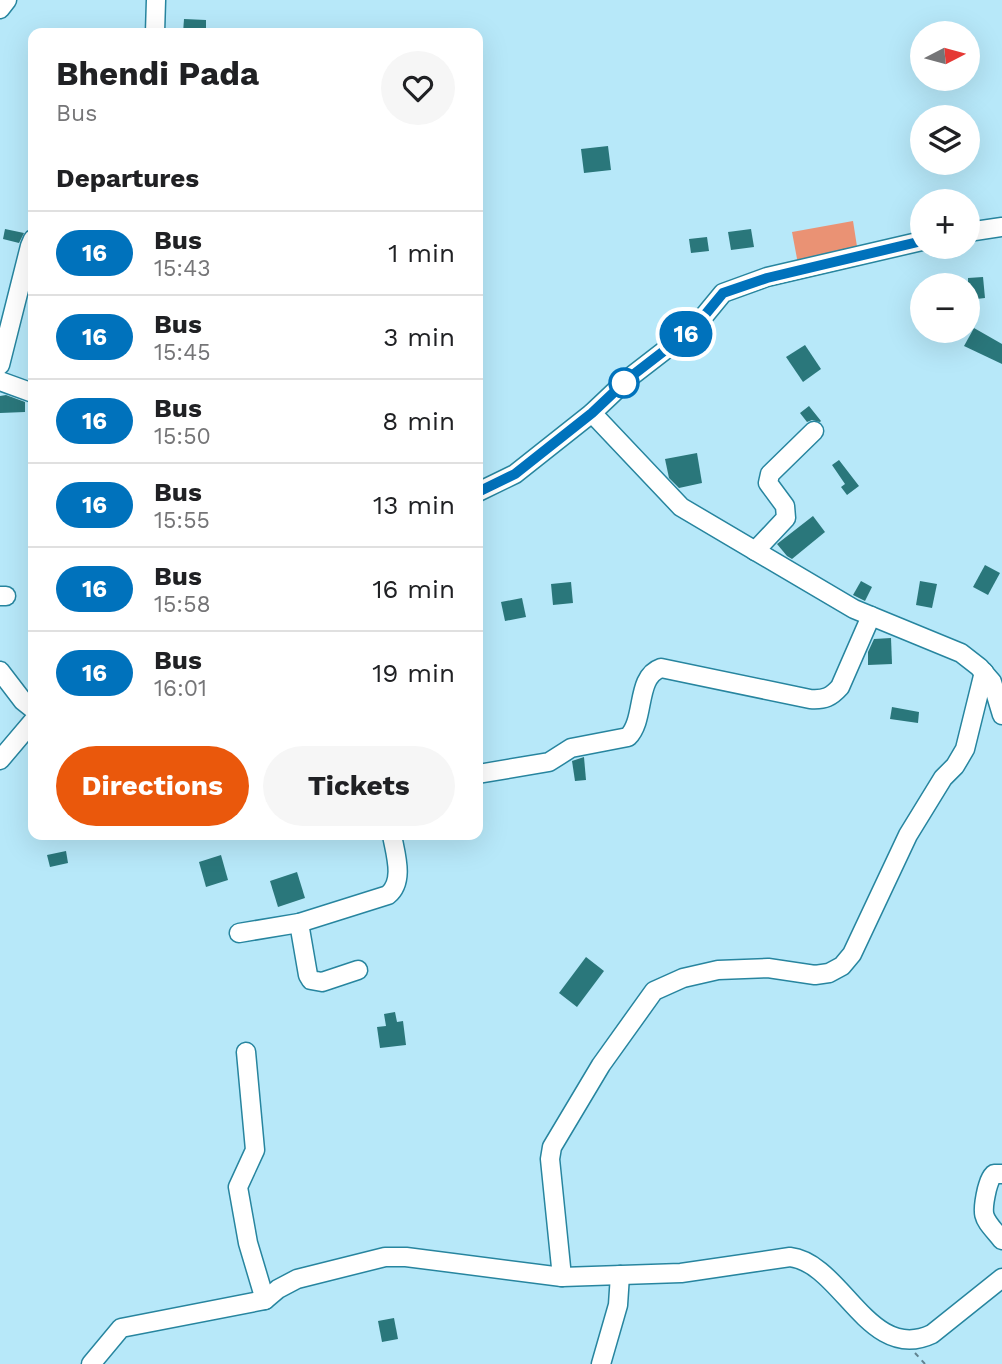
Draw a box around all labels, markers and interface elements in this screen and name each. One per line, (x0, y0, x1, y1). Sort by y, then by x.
north arrow (910, 21, 980, 91)
map controls (910, 21, 980, 343)
button: heart (381, 51, 455, 125)
text: Bhendi Pada (56, 54, 259, 93)
text: Bus (56, 100, 97, 127)
button: layers (910, 105, 980, 175)
text: Departures (56, 163, 199, 193)
button: + (910, 189, 980, 259)
text: Bus (154, 225, 202, 255)
text: 1 min (388, 238, 455, 268)
text: 16 (82, 239, 107, 267)
text: 15:43 (154, 255, 211, 282)
button: − (910, 273, 980, 343)
text: Bus (154, 309, 202, 339)
line badge: 16 (654, 311, 718, 357)
text: 16 (673, 320, 699, 348)
text: 3 min (383, 322, 455, 352)
text: 16 (82, 323, 107, 351)
text: 15:45 (154, 339, 211, 366)
unlabelled marker (609, 368, 639, 398)
text: Bus (154, 393, 202, 423)
text: 8 min (382, 406, 455, 436)
text: 16 (82, 407, 107, 435)
text: 15:50 (154, 423, 211, 450)
text: Bus (154, 477, 202, 507)
text: 13 min (373, 490, 455, 520)
text: 16 (82, 491, 107, 519)
text: 15:55 (154, 507, 210, 534)
text: Bus (154, 561, 202, 591)
text: 16 min (372, 574, 455, 604)
text: 16 (82, 575, 107, 603)
text: 15:58 (154, 591, 211, 618)
text: Bus (154, 645, 202, 675)
text: 19 min (372, 658, 455, 688)
text: 16 (82, 659, 107, 687)
text: 16:01 (154, 675, 207, 702)
button: Directions (56, 746, 249, 826)
button: Tickets (263, 746, 455, 826)

